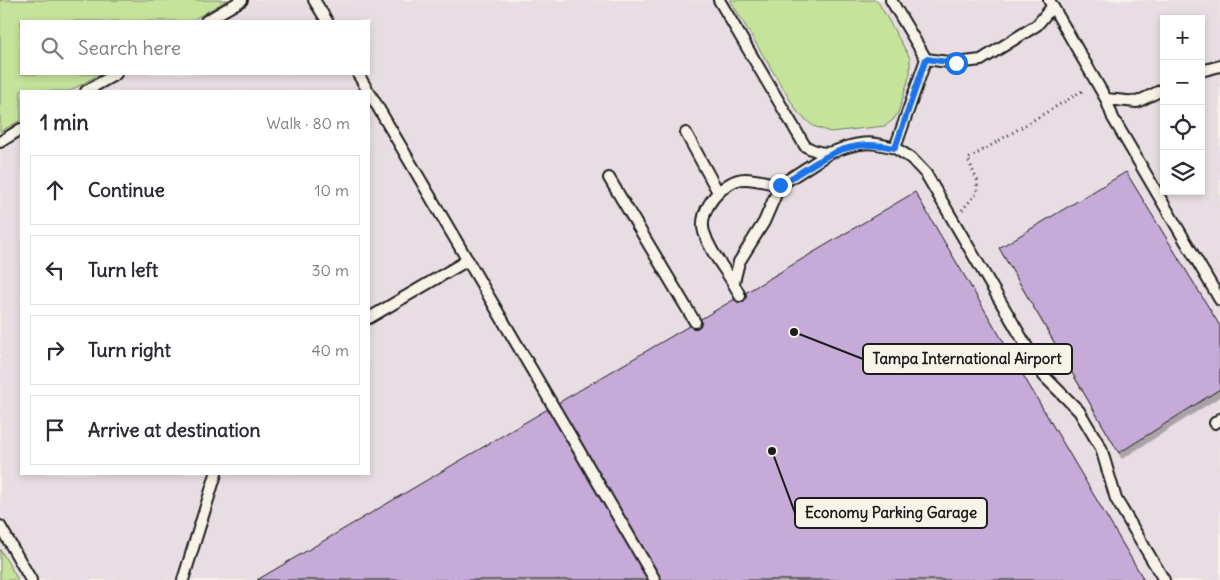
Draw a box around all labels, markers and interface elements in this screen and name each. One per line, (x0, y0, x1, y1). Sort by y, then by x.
map controls (1160, 15, 1205, 195)
button: + (1160, 15, 1205, 60)
search box (20, 20, 370, 75)
icon: search (38, 34, 66, 62)
text: Search here (78, 36, 181, 60)
route start (945, 52, 968, 75)
button: − (1160, 60, 1205, 105)
button: locate (1160, 105, 1205, 150)
text: 1 min (40, 109, 89, 136)
text: Walk · 80 m (266, 113, 350, 133)
button: layers (1160, 150, 1205, 195)
route end (769, 174, 792, 197)
icon: ahead (41, 176, 69, 204)
text: Continue (88, 178, 165, 202)
text: 10 m (314, 180, 349, 200)
icon: left (41, 256, 69, 284)
text: Turn left (88, 258, 158, 282)
text: 30 m (312, 260, 349, 280)
icon: right (41, 336, 69, 364)
text: Turn right (88, 338, 171, 362)
text: 40 m (311, 340, 349, 360)
callout: Tampa International Airport (863, 344, 1072, 374)
text: Tampa International Airport (873, 349, 1062, 369)
icon: arrive (41, 416, 69, 444)
text: Arrive at destination (88, 418, 261, 442)
callout: Economy Parking Garage (795, 498, 987, 528)
text: Economy Parking Garage (805, 503, 977, 523)

